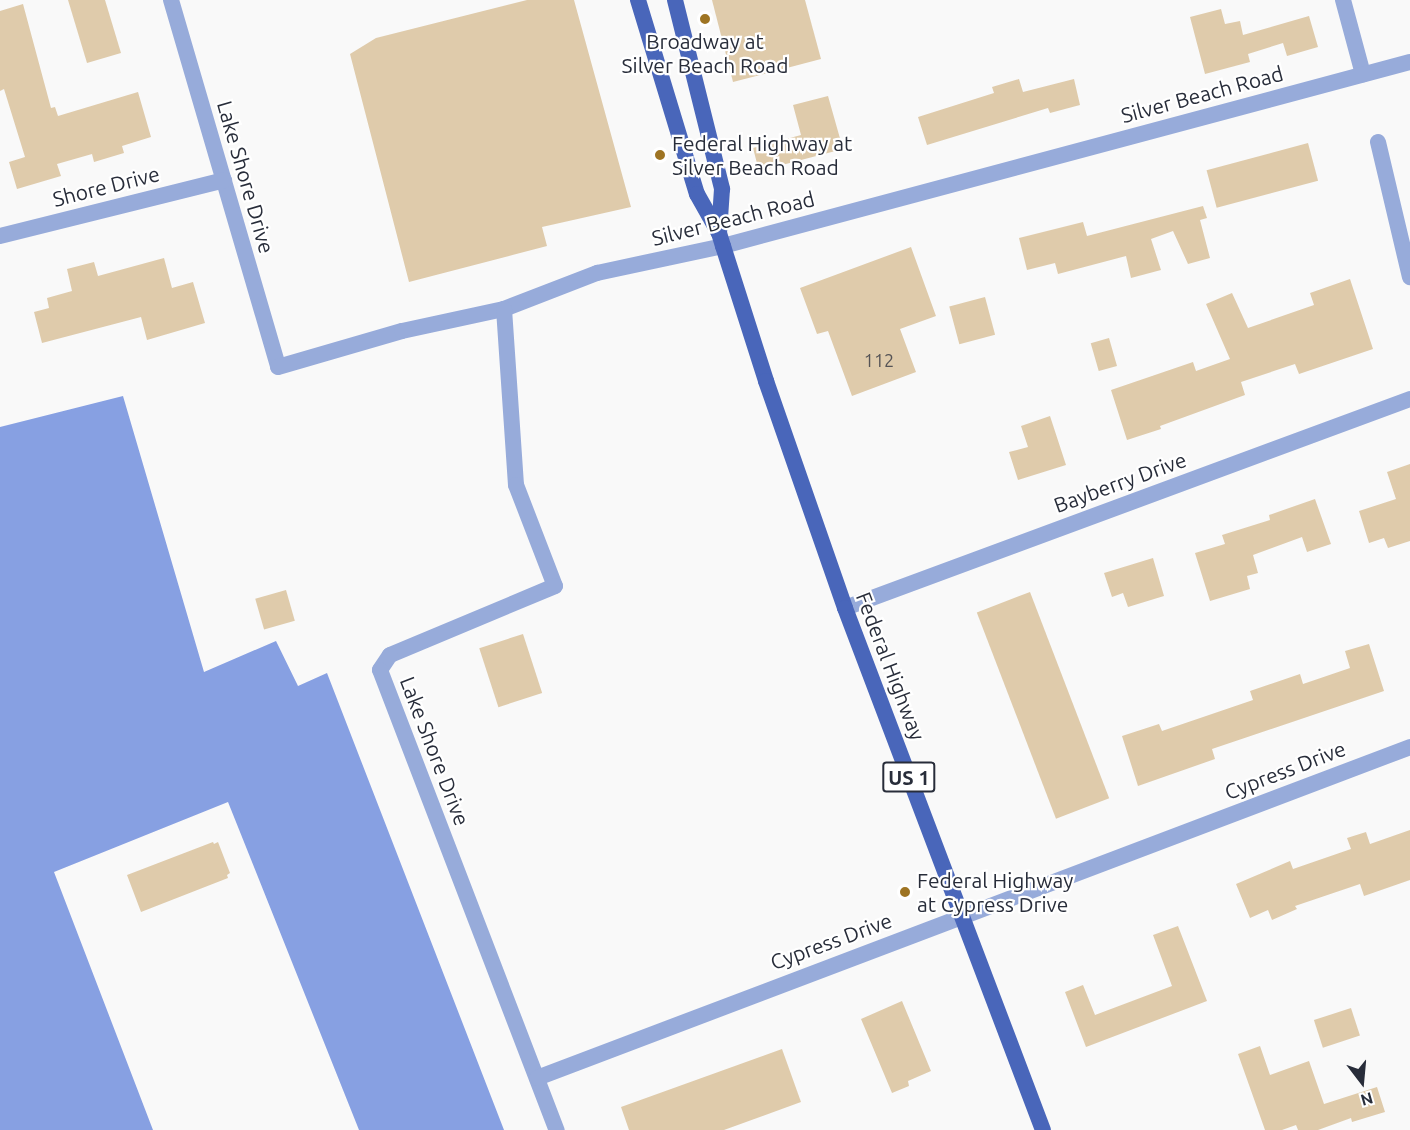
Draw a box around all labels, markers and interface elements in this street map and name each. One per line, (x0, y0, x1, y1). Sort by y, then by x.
marker: Broadway at Silver Beach Road (698, 12, 712, 26)
place label: Broadway at Silver Beach Road (622, 28, 788, 78)
street label: Silver Beach Road (1118, 60, 1286, 128)
street label: Lake Shore Drive (212, 98, 280, 256)
place label: Federal Highway at Silver Beach Road (672, 130, 852, 180)
marker: Federal Highway at Silver Beach Road (653, 148, 667, 162)
street label: Shore Drive (50, 161, 162, 211)
street label: Silver Beach Road (649, 186, 817, 250)
house number: 112 (864, 349, 894, 371)
street label: Bayberry Drive (1050, 446, 1190, 518)
street label: Federal Highway (851, 588, 931, 744)
street label: Lake Shore Drive (395, 673, 475, 829)
street label: Cypress Drive (1221, 735, 1349, 805)
road number: US 1 (882, 760, 936, 794)
place label: Federal Highway at Cypress Drive (917, 867, 1073, 917)
marker: Federal Highway at Cypress Drive (898, 885, 912, 899)
street label: Cypress Drive (767, 907, 895, 975)
north arrow (1332, 1052, 1392, 1112)
text: N (1359, 1089, 1375, 1110)

